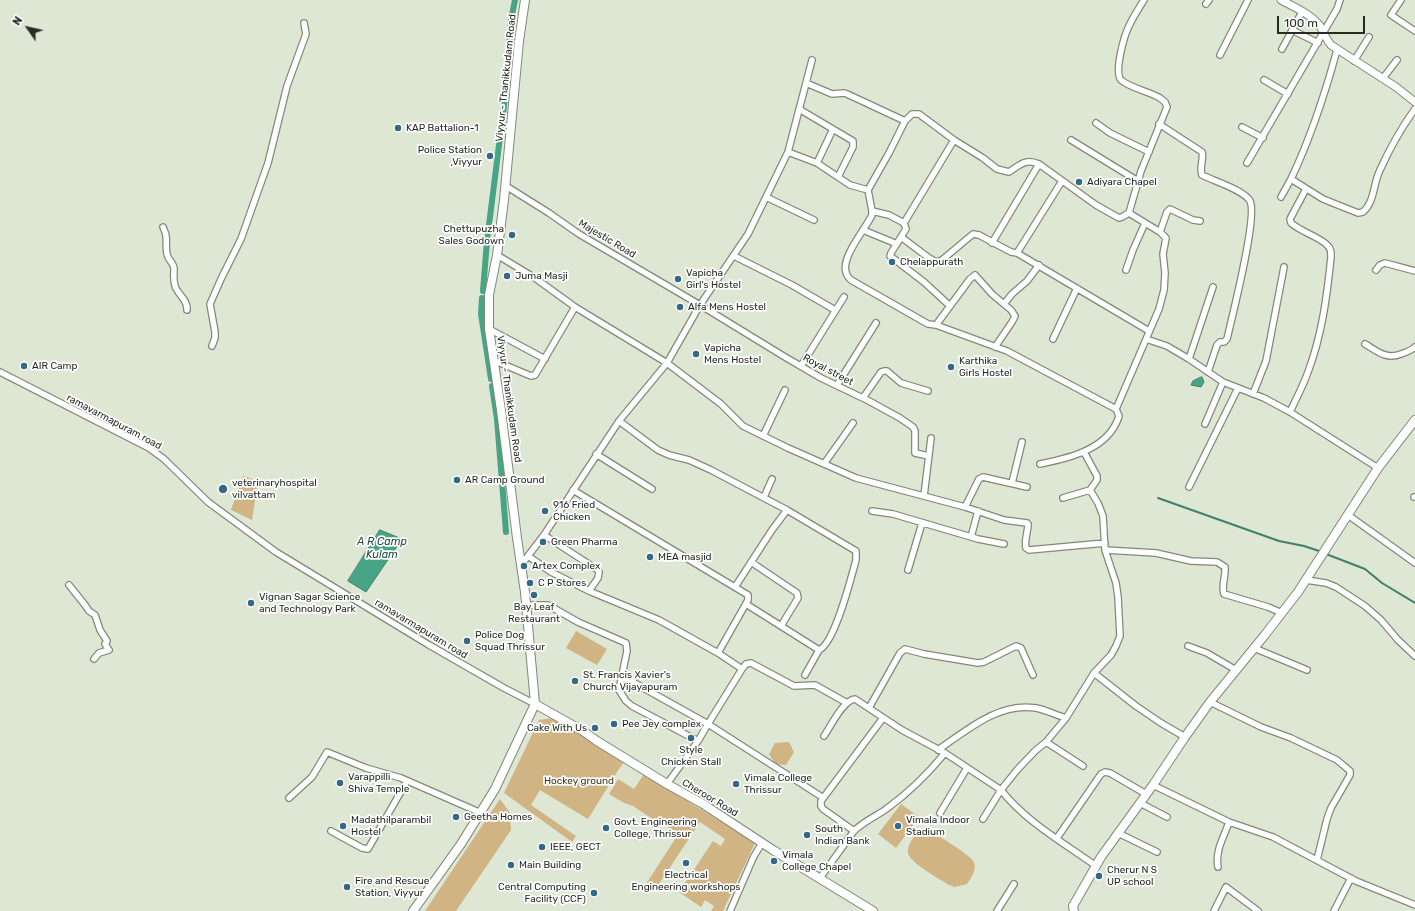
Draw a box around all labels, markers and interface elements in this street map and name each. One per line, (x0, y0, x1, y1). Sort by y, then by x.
north arrow (8, 8, 48, 48)
scale bar (1279, 8, 1367, 34)
text: N (10, 14, 25, 28)
street label: Viyyur - Thanikkudam Road (493, 14, 519, 142)
text: 100 m (1284, 16, 1318, 30)
place label: KAP Battalion-1 (406, 122, 478, 134)
marker: KAP Battalion-1 (393, 123, 403, 133)
place label: Police Station ,Viyyur (418, 144, 482, 168)
marker: Police Station ,Viyyur (485, 151, 495, 161)
place label: Adiyara Chapel (1087, 176, 1157, 188)
marker: Adiyara Chapel (1074, 177, 1084, 187)
street label: Majestic Road (576, 217, 638, 261)
place label: Chettupuzha Sales Godown (438, 223, 504, 246)
marker: Chettupuzha Sales Godown (507, 230, 517, 240)
place label: Chelappurath (900, 256, 963, 268)
marker: Chelappurath (887, 257, 897, 267)
place label: Vapicha Girl's Hostel (686, 267, 741, 290)
place label: Juma Masji (515, 270, 568, 282)
marker: Juma Masji (502, 271, 512, 281)
marker: Vapicha Girl's Hostel (673, 274, 683, 284)
place label: Alfa Mens Hostel (688, 301, 766, 313)
marker: Alfa Mens Hostel (675, 302, 685, 312)
street label: Viyyur - Thanikkudam Road (494, 335, 524, 463)
place label: Vapicha Mens Hostel (704, 342, 761, 366)
marker: Vapicha Mens Hostel (691, 349, 701, 359)
street label: Royal street (801, 352, 855, 388)
place label: Karthika Girls Hostel (959, 355, 1012, 378)
place label: AIR Camp (32, 360, 77, 372)
marker: AIR Camp (19, 361, 29, 371)
marker: Karthika Girls Hostel (946, 362, 956, 372)
street label: ramavarmapuram road (64, 392, 164, 452)
place label: AR Camp Ground (465, 474, 544, 486)
marker: AR Camp Ground (452, 475, 462, 485)
place label: veterinaryhospital vilvattam (232, 477, 317, 500)
marker: veterinaryhospital vilvattam (217, 483, 229, 495)
place label: 916 Fried Chicken (553, 499, 595, 522)
marker: 916 Fried Chicken (540, 506, 550, 516)
water label: A R Camp Kulam (357, 535, 407, 561)
place label: Green Pharma (551, 536, 617, 548)
marker: Green Pharma (538, 537, 548, 547)
place label: MEA masjid (658, 551, 712, 563)
marker: MEA masjid (645, 552, 655, 562)
place label: Artex Complex (532, 560, 600, 572)
marker: Artex Complex (519, 561, 529, 571)
place label: C P Stores (538, 577, 586, 589)
marker: C P Stores (525, 578, 535, 588)
marker: Bay Leaf Restaurant (529, 590, 539, 600)
place label: Vignan Sagar Science and Technology Park (259, 591, 360, 614)
street label: ramavarmapuram road (372, 597, 470, 661)
marker: Vignan Sagar Science and Technology Park (246, 598, 256, 608)
place label: Bay Leaf Restaurant (508, 601, 560, 624)
place label: Police Dog Squad Thrissur (475, 629, 545, 652)
marker: Police Dog Squad Thrissur (462, 636, 472, 646)
place label: St. Francis Xavier's Church Vijayapuram (583, 669, 677, 692)
marker: St. Francis Xavier's Church Vijayapuram (570, 676, 580, 686)
place label: Pee Jey complex (622, 718, 701, 730)
marker: Pee Jey complex (609, 719, 619, 729)
place label: Cake With Us (527, 722, 587, 734)
marker: Cake With Us (590, 723, 600, 733)
marker: Style Chicken Stall (686, 733, 696, 743)
place label: Style Chicken Stall (661, 744, 721, 768)
place label: Varappilli Shiva Temple (348, 771, 409, 794)
place label: Vimala College Thrissur (744, 772, 812, 796)
park label: Hockey ground (544, 775, 614, 787)
street label: Cheroor Road (680, 777, 740, 819)
marker: Varappilli Shiva Temple (335, 778, 345, 788)
marker: Vimala College Thrissur (731, 779, 741, 789)
place label: Geetha Homes (464, 811, 532, 823)
marker: Geetha Homes (451, 812, 461, 822)
place label: Madathilparambil Hostel (351, 814, 431, 838)
place label: Vimala Indoor Stadium (906, 814, 970, 838)
place label: Govt. Engineering College, Thrissur (614, 816, 697, 840)
marker: Madathilparambil Hostel (338, 821, 348, 831)
marker: Vimala Indoor Stadium (893, 821, 903, 831)
marker: Govt. Engineering College, Thrissur (601, 823, 611, 833)
place label: South Indian Bank (815, 823, 870, 846)
marker: South Indian Bank (802, 830, 812, 840)
place label: IEEE, GECT (550, 841, 601, 853)
marker: IEEE, GECT (537, 842, 547, 852)
place label: Vimala College Chapel (782, 849, 851, 872)
marker: Vimala College Chapel (769, 856, 779, 866)
marker: Electrical Engineering workshops (681, 858, 691, 868)
place label: Main Building (519, 859, 581, 871)
marker: Main Building (506, 860, 516, 870)
place label: Cherur N S UP school (1107, 864, 1157, 888)
place label: Electrical Engineering workshops (632, 869, 740, 892)
marker: Cherur N S UP school (1094, 871, 1104, 881)
place label: Fire and Rescue Station, Viyyur (355, 875, 429, 898)
place label: Central Computing Facility (CCF) (498, 881, 586, 904)
marker: Fire and Rescue Station, Viyyur (342, 882, 352, 892)
marker: Central Computing Facility (CCF) (589, 888, 599, 898)

